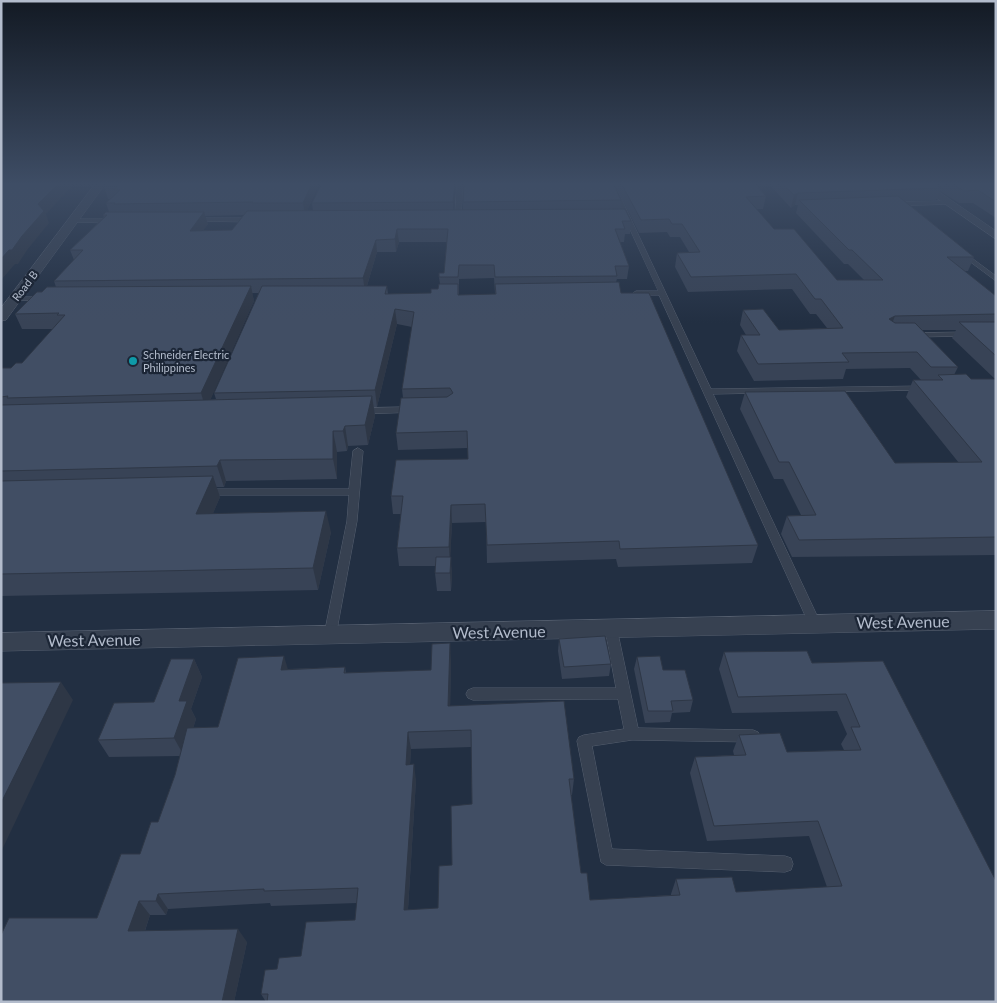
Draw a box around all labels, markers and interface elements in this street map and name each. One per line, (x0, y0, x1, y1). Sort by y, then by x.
street label: Road B (9, 268, 40, 303)
place label: Schneider Electric Philippines (143, 348, 229, 374)
marker: Schneider Electric Philippines (127, 355, 139, 367)
street label: West Avenue (856, 611, 950, 632)
street label: West Avenue (452, 621, 546, 642)
street label: West Avenue (47, 629, 141, 650)

